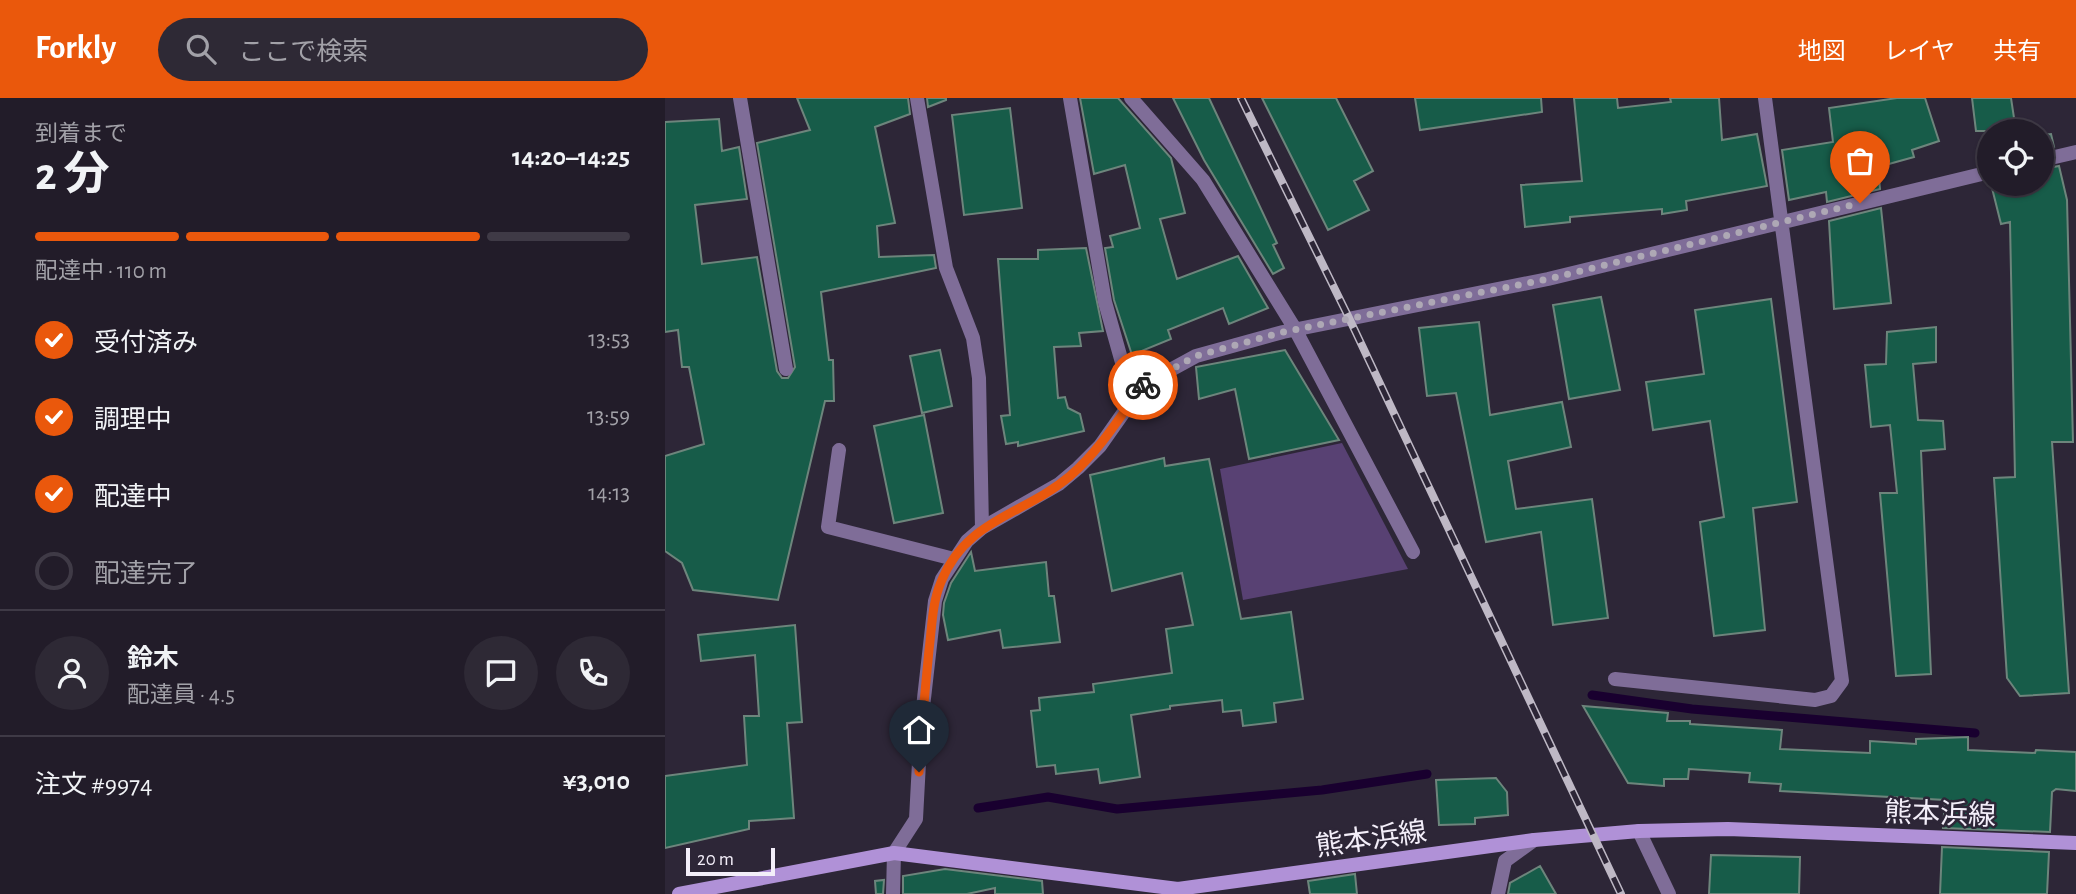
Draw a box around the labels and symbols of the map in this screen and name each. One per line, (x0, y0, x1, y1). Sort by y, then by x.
pin (1830, 131, 1890, 203)
courier (1108, 350, 1178, 420)
pin (889, 700, 949, 772)
street label: 熊本浜線 (1883, 797, 1996, 831)
street label: 熊本浜線 (1314, 816, 1429, 862)
scale bar (686, 845, 775, 877)

